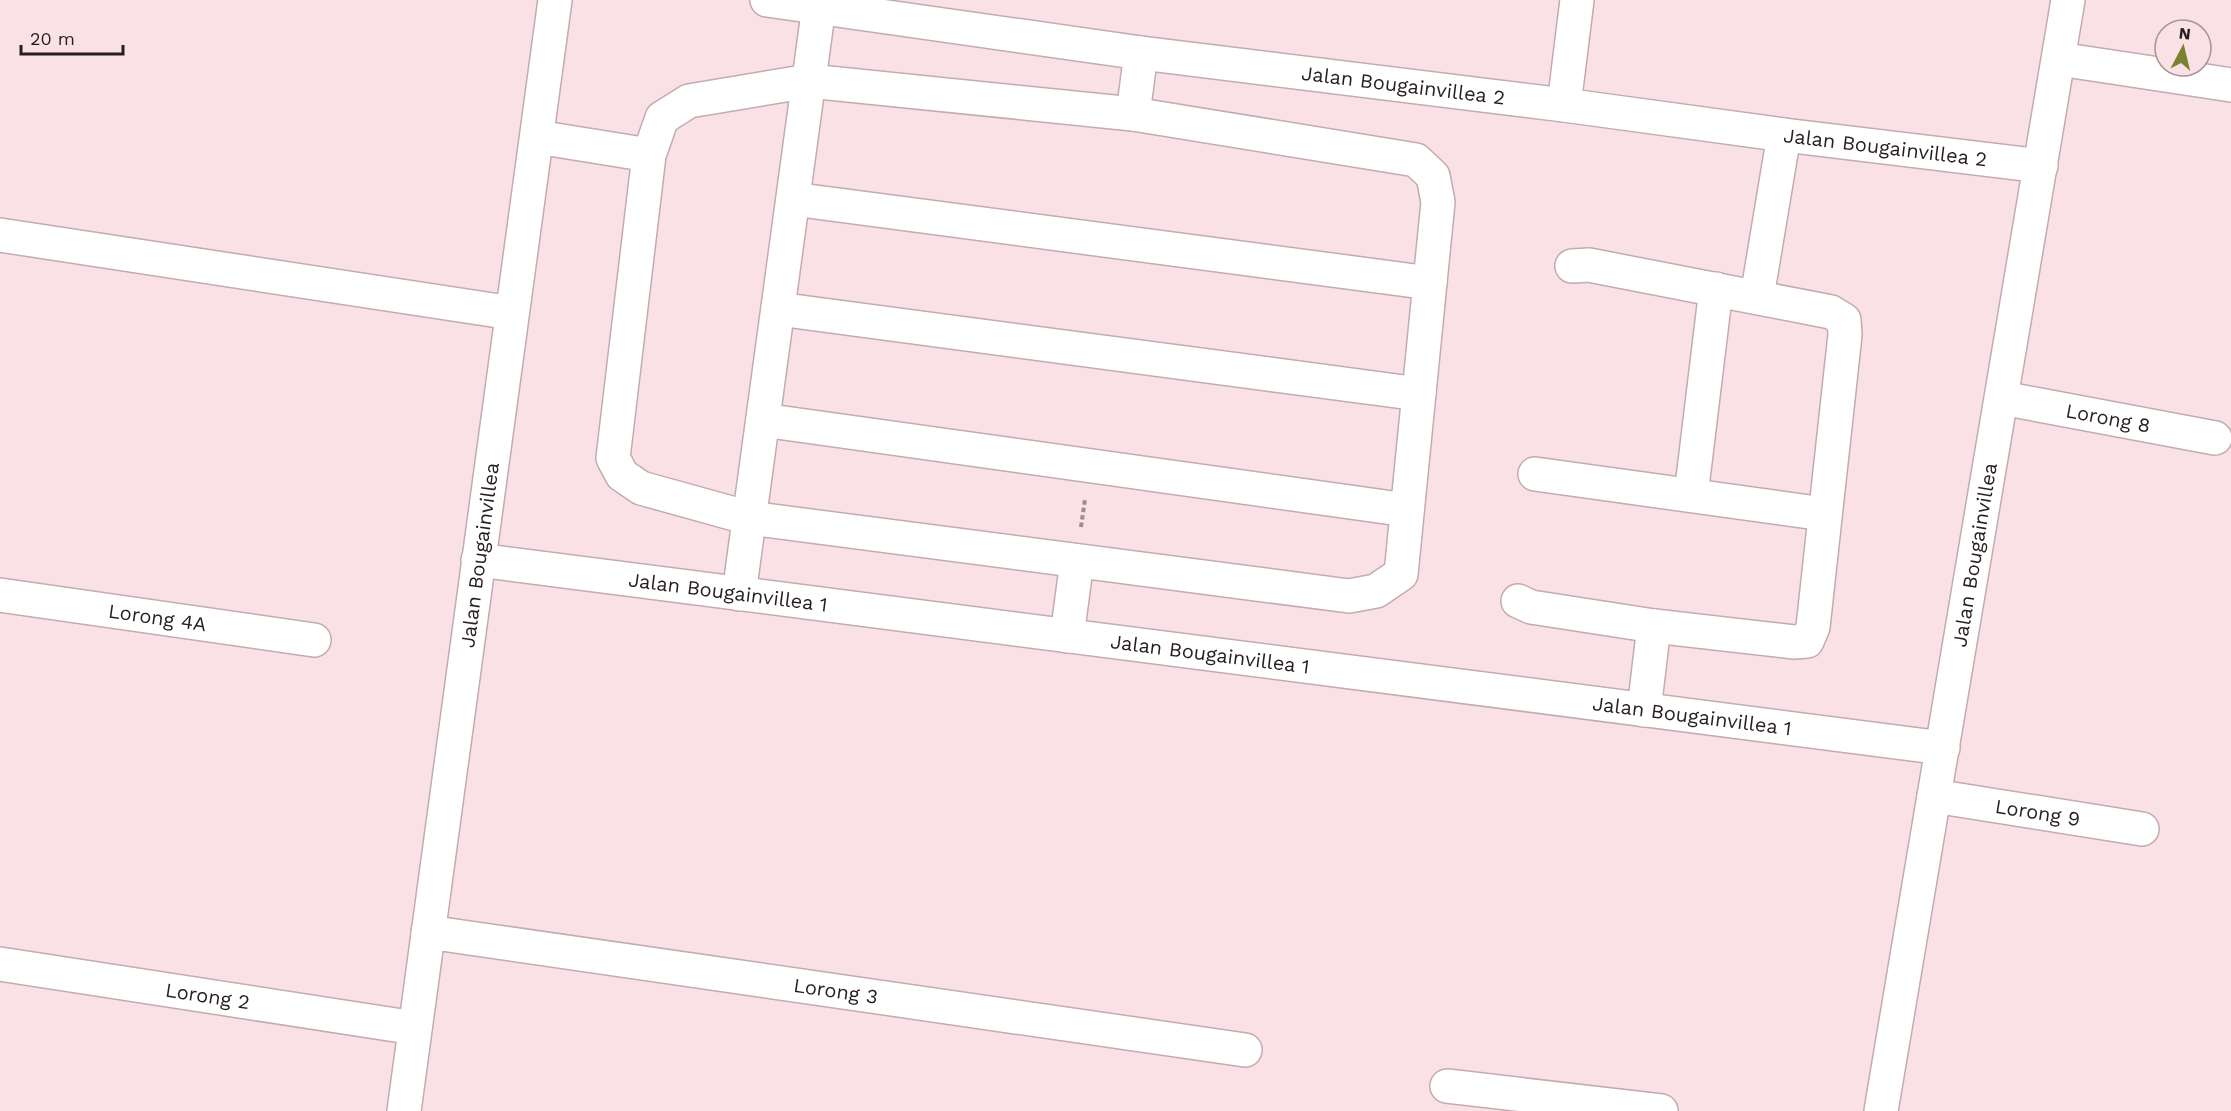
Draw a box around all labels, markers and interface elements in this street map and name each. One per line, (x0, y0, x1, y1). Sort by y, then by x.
scale bar (21, 18, 123, 56)
north arrow (2153, 18, 2213, 78)
text: N (2178, 23, 2192, 44)
text: 20 m (30, 28, 75, 49)
street label: Jalan Bougainvillea 2 (1300, 61, 1506, 110)
street label: Jalan Bougainvillea 2 (1782, 123, 1988, 171)
street label: Lorong 8 (2064, 398, 2152, 438)
street label: Jalan Bougainvillea (455, 461, 504, 649)
street label: Jalan Bougainvillea (1947, 461, 2002, 649)
street label: Jalan Bougainvillea 1 (627, 567, 829, 617)
street label: Lorong 4A (107, 599, 208, 636)
street label: Jalan Bougainvillea 1 (1109, 629, 1311, 679)
street label: Jalan Bougainvillea 1 (1591, 691, 1793, 740)
street label: Lorong 9 (1993, 794, 2082, 831)
street label: Lorong 3 (792, 973, 880, 1009)
street label: Lorong 2 (164, 978, 251, 1014)

